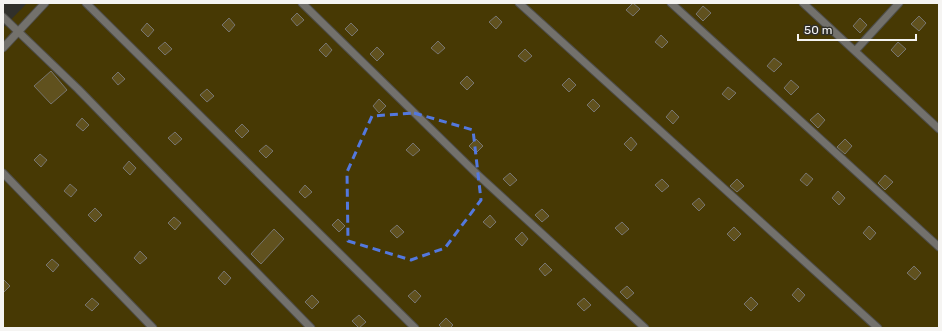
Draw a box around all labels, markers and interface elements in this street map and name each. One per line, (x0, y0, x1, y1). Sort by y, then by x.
scale bar (798, 16, 916, 42)
text: 50 m (804, 23, 832, 37)

